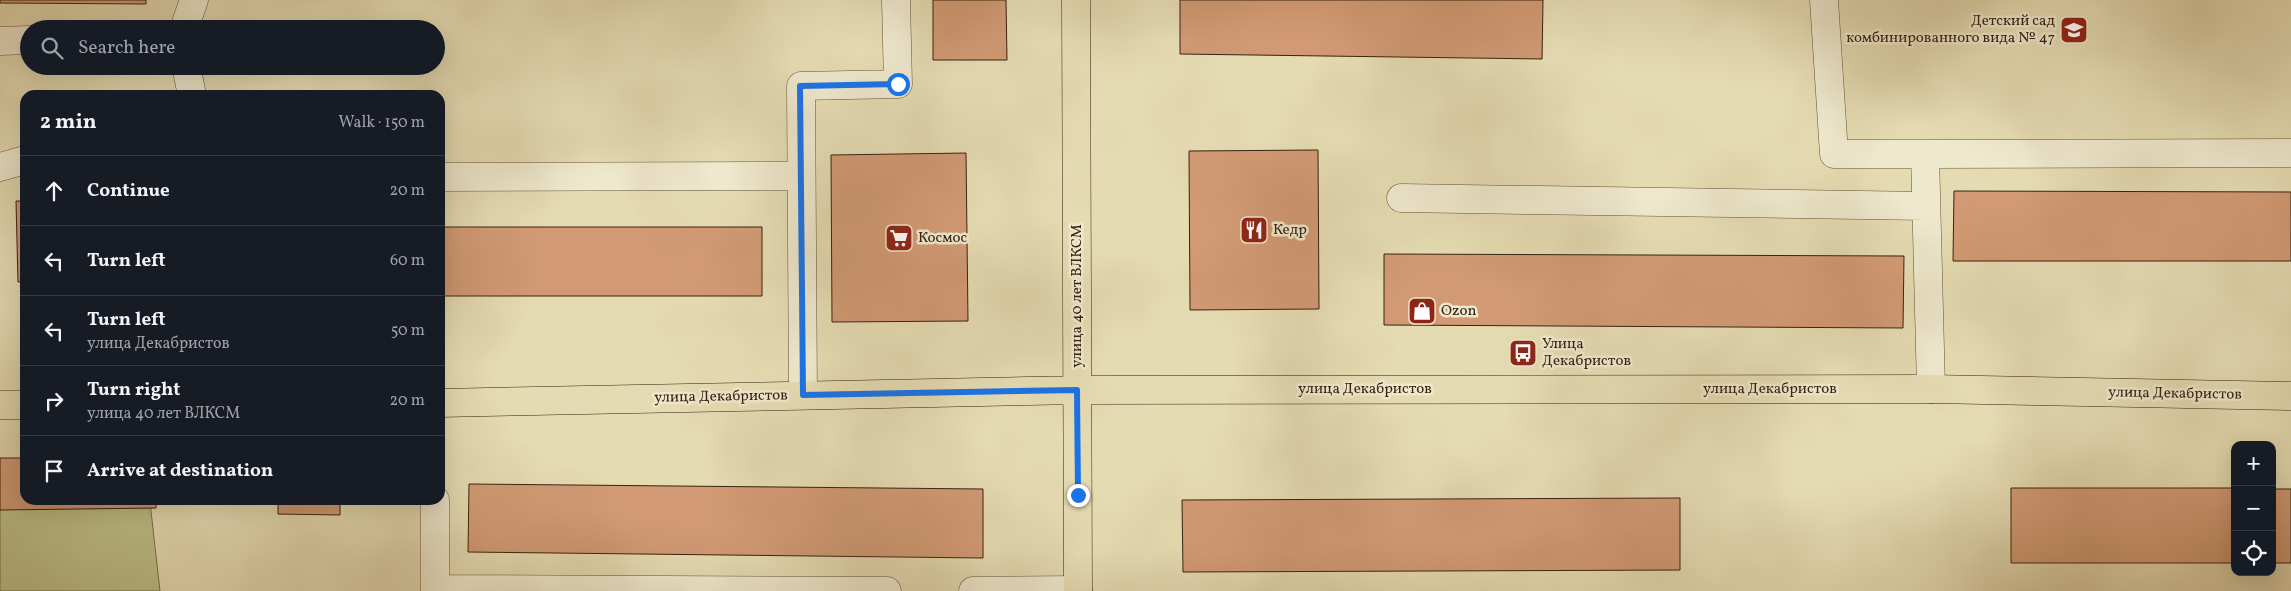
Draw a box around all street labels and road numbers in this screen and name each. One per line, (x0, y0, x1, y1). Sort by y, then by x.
street label: улица 40 лет ВЛКСМ (1067, 224, 1088, 368)
street label: улица Декабристов (1298, 379, 1432, 400)
street label: улица Декабристов (1703, 379, 1837, 400)
street label: улица Декабристов (2108, 382, 2242, 406)
street label: улица Декабристов (654, 385, 788, 409)

